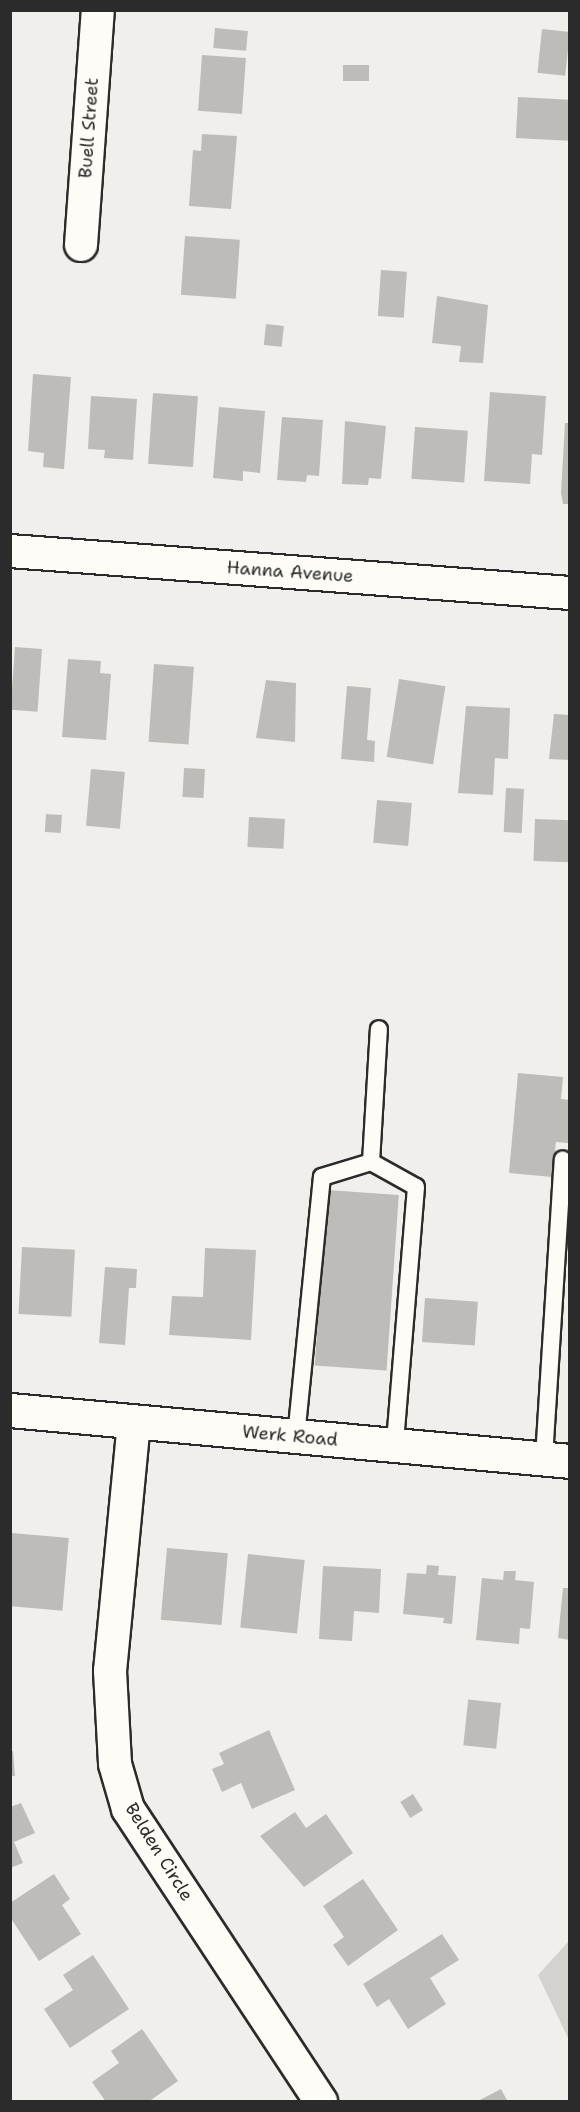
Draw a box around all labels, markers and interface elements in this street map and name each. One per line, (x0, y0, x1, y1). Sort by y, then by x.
street label: Buell Street (75, 77, 103, 179)
street label: Hanna Avenue (226, 557, 354, 587)
street label: Werk Road (241, 1421, 339, 1451)
street label: Belden Circle (120, 1799, 198, 1905)

